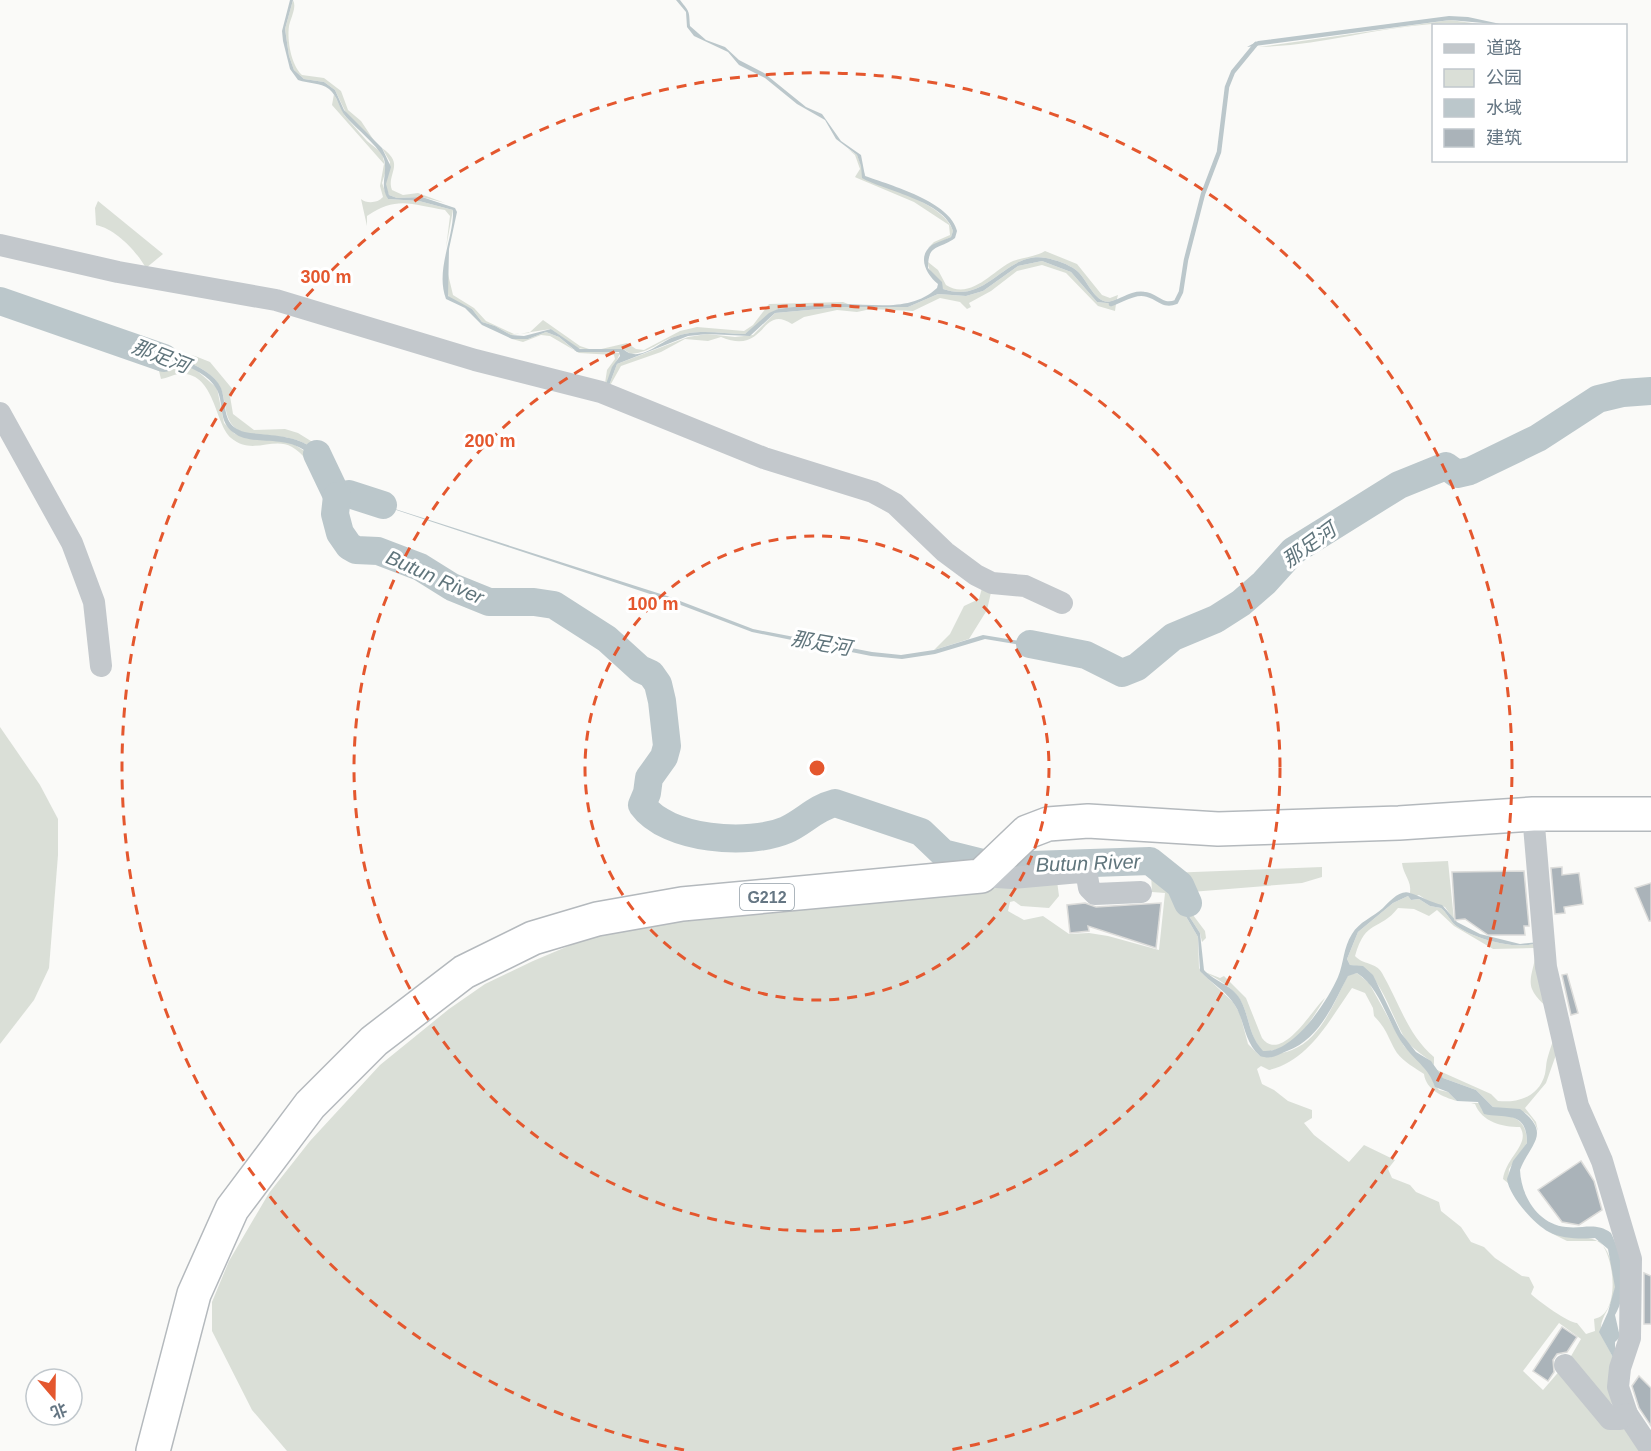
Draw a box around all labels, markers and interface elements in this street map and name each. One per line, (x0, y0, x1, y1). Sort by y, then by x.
legend (1432, 24, 1627, 162)
text: 道路 (1486, 38, 1522, 58)
text: 公园 (1486, 68, 1522, 88)
text: 水域 (1486, 98, 1522, 118)
text: 建筑 (1486, 128, 1522, 148)
text: 300 m (300, 267, 352, 287)
water label: 那足河 (129, 335, 197, 378)
text: 200 m (464, 431, 516, 451)
water label: 那足河 (1278, 516, 1343, 572)
water label: Butun River (383, 546, 488, 609)
text: 100 m (627, 594, 679, 614)
water label: 那足河 (790, 627, 856, 660)
centre of rings (807, 758, 827, 778)
water label: Butun River (1035, 850, 1142, 876)
road number: G212 (740, 884, 794, 910)
north arrow (24, 1367, 84, 1427)
text: 北 (49, 1400, 69, 1421)

